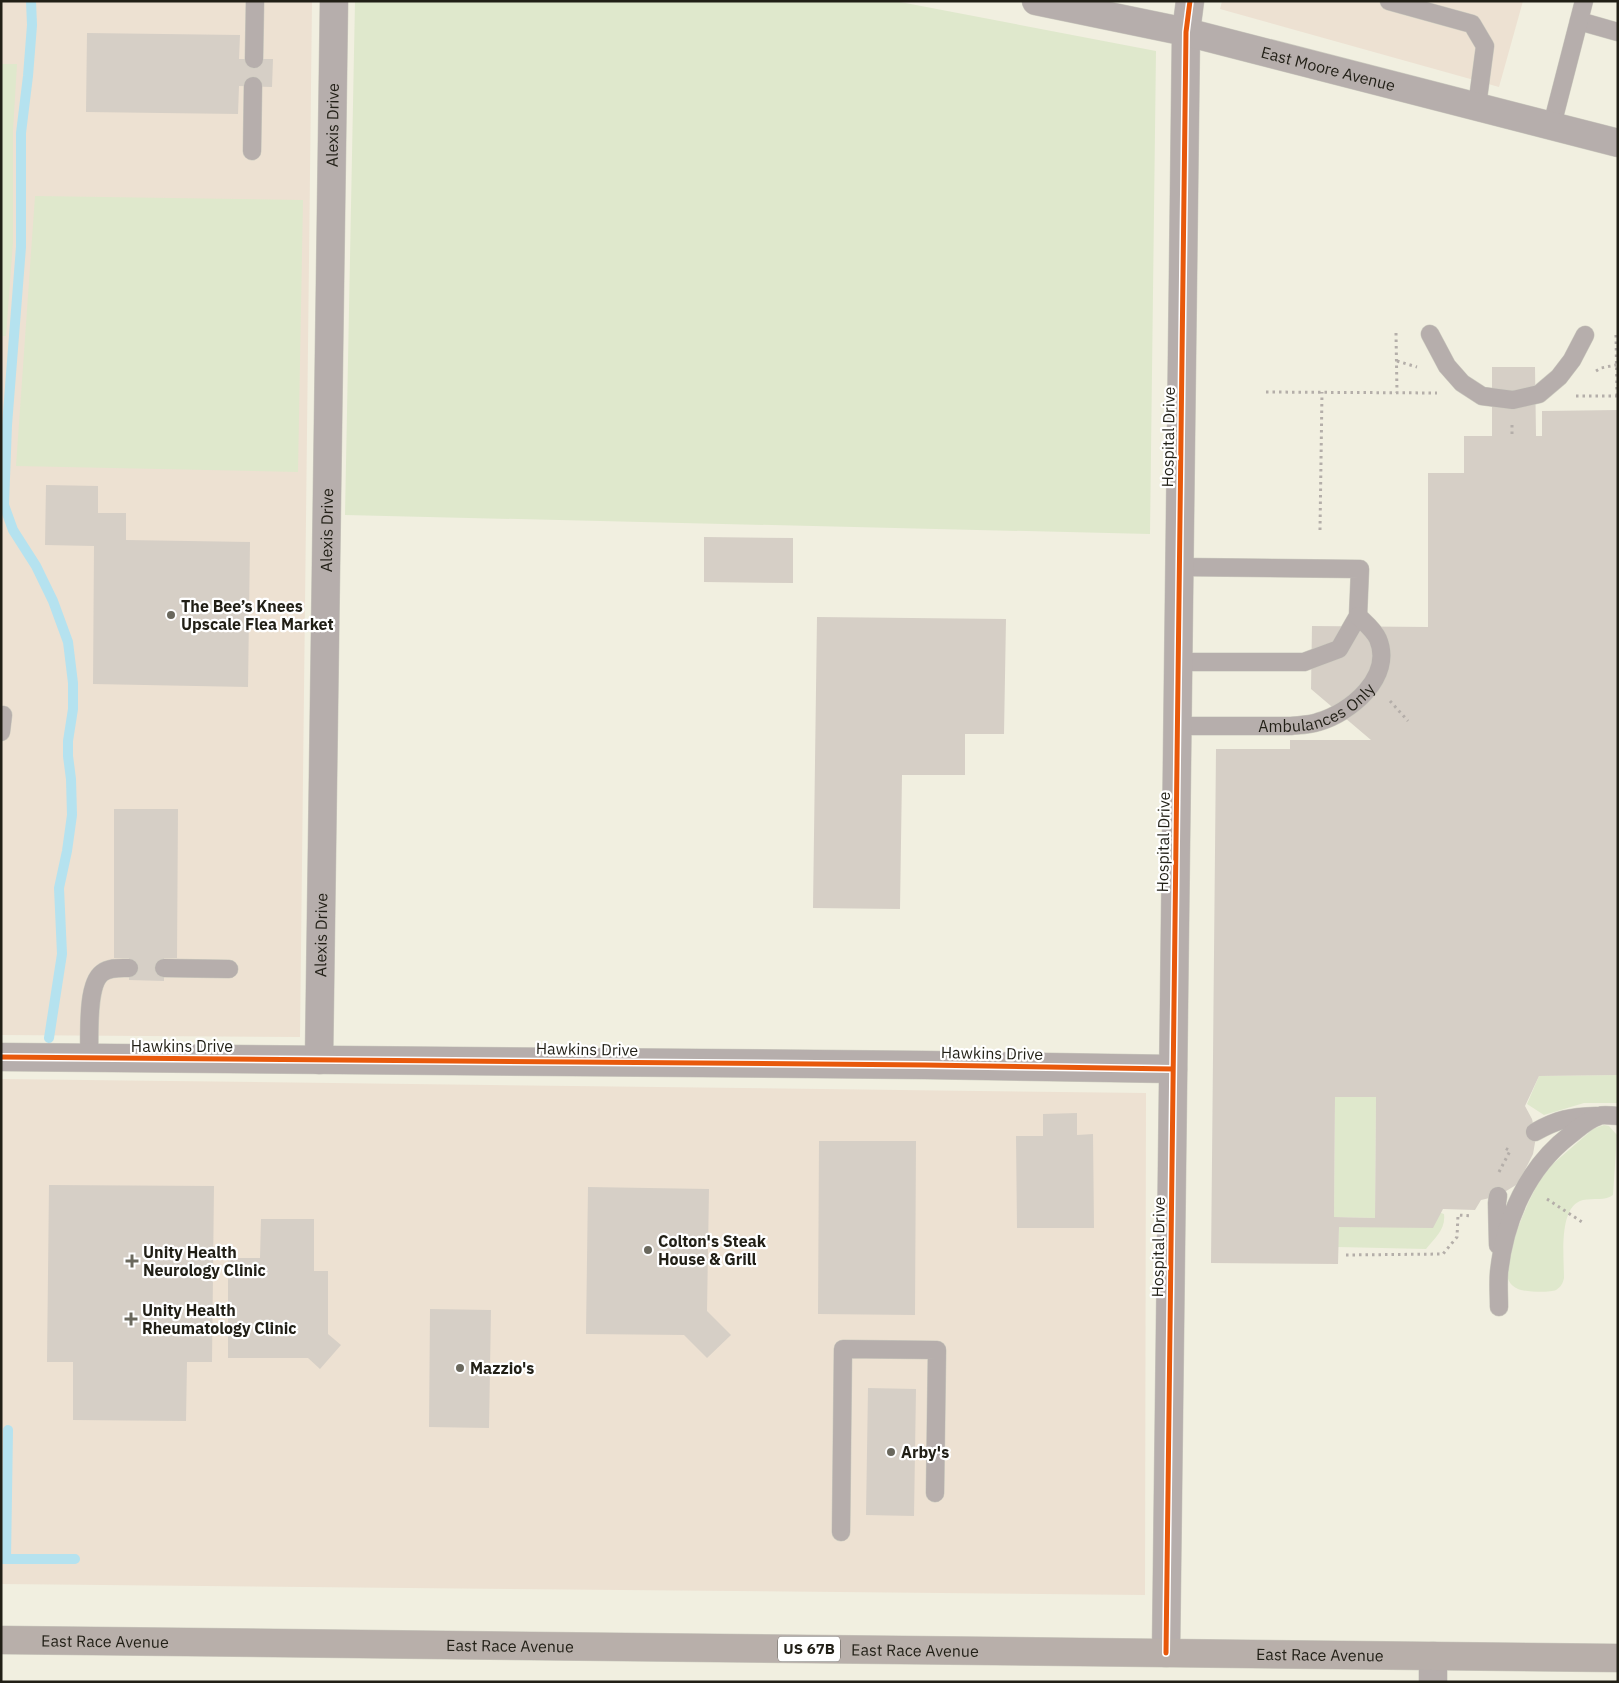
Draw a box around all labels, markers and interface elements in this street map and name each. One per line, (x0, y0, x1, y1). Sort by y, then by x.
street label: East Moore Avenue (1259, 42, 1398, 95)
street label: Alexis Drive (322, 83, 343, 167)
street label: Hospital Drive (1157, 386, 1179, 488)
street label: Alexis Drive (316, 488, 337, 572)
place label: The Bee’s Knees Upscale Flea Market (181, 596, 334, 634)
marker: The Bee’s Knees Upscale Flea Market (165, 609, 177, 621)
street label: Ambulances Only (1258, 679, 1379, 736)
street label: Hospital Drive (1152, 791, 1174, 893)
street label: Alexis Drive (310, 893, 331, 977)
street label: Hawkins Drive (131, 1036, 233, 1056)
street label: Hawkins Drive (536, 1038, 639, 1060)
street label: Hawkins Drive (941, 1042, 1044, 1064)
street label: Hospital Drive (1147, 1196, 1169, 1298)
place label: Colton's Steak House & Grill (658, 1231, 767, 1269)
place label: Unity Health Neurology Clinic (143, 1242, 266, 1280)
marker: Colton's Steak House & Grill (642, 1244, 654, 1256)
marker: Unity Health Neurology Clinic (125, 1254, 139, 1268)
place label: Unity Health Rheumatology Clinic (142, 1300, 297, 1338)
marker: Unity Health Rheumatology Clinic (124, 1312, 138, 1326)
place label: Mazzio's (470, 1358, 534, 1378)
marker: Mazzio's (454, 1362, 466, 1374)
place label: Arby's (901, 1442, 949, 1462)
marker: Arby's (885, 1446, 897, 1458)
street label: East Race Avenue (41, 1630, 169, 1652)
street label: East Race Avenue (446, 1635, 574, 1656)
road number: US 67B (778, 1636, 840, 1662)
street label: East Race Avenue (851, 1639, 979, 1661)
street label: East Race Avenue (1256, 1644, 1384, 1665)

